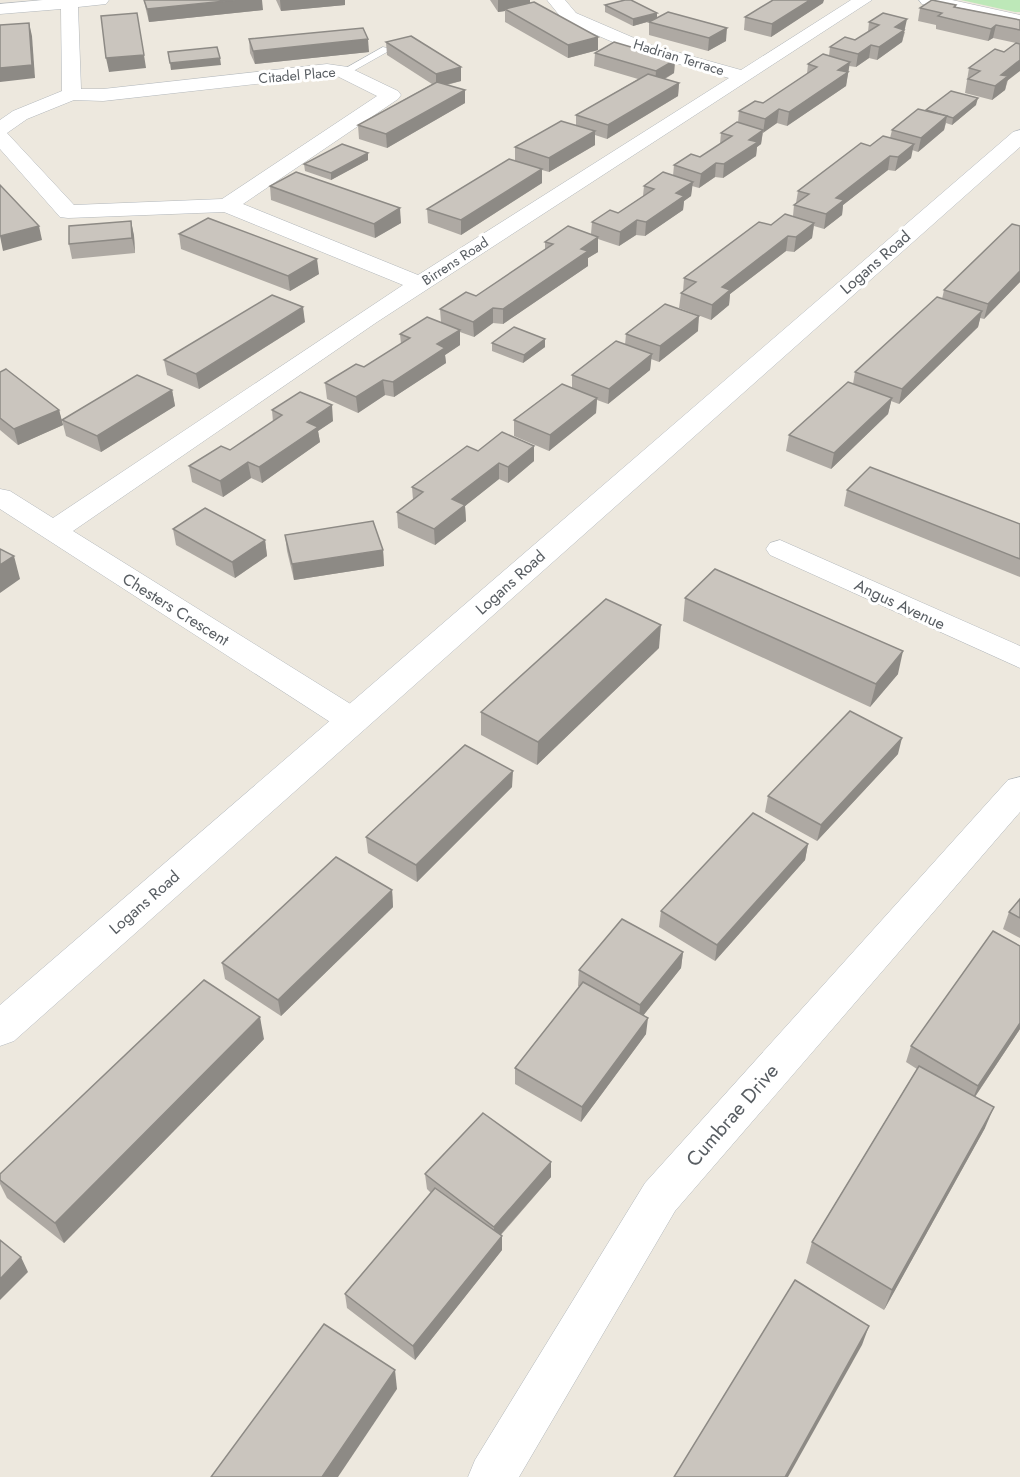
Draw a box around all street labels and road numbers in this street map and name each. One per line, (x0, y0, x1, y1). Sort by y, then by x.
street label: Hadrian Terrace (631, 34, 727, 80)
street label: Citadel Place (258, 62, 336, 88)
street label: Logans Road (835, 225, 916, 300)
street label: Birrens Road (418, 232, 492, 290)
street label: Logans Road (470, 545, 550, 620)
street label: Chesters Crescent (118, 567, 234, 652)
street label: Angus Avenue (851, 573, 949, 635)
street label: Logans Road (104, 865, 185, 940)
street label: Cumbrae Drive (679, 1057, 785, 1173)

